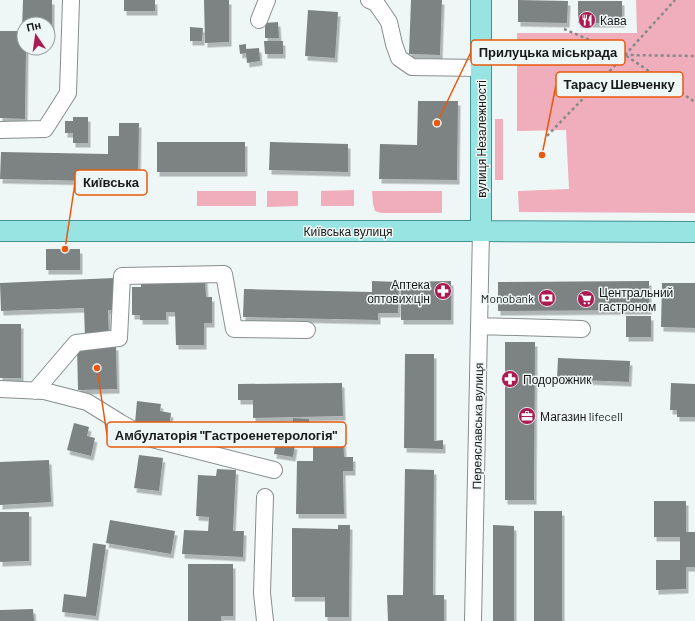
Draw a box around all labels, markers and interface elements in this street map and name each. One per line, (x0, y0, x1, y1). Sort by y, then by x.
restaurant icon: Кава (577, 10, 597, 30)
place label: Кава (600, 13, 627, 27)
north arrow (16, 16, 56, 56)
text: Пн (25, 18, 42, 34)
callout: Прилуцька міськрада (471, 40, 625, 65)
text: Прилуцька міськрада (479, 44, 618, 60)
callout: Тарасу Шевченку (556, 72, 683, 97)
text: Тарасу Шевченку (563, 76, 675, 92)
street label: вулиця Незалежності (474, 80, 489, 198)
callout: Київська (75, 170, 147, 195)
text: Київська (83, 174, 140, 190)
street label: Київська вулиця (303, 224, 393, 239)
place label: Аптека оптових цін (367, 277, 430, 306)
pharmacy icon: Аптека оптових цін (433, 281, 453, 301)
place label: Центральний гастроном (599, 285, 673, 314)
bank icon: Monobank (537, 288, 557, 308)
supermarket icon: Центральний гастроном (576, 289, 596, 309)
place label: Monobank (481, 291, 534, 305)
street label: Переяславська вулиця (469, 362, 486, 490)
pharmacy icon: Подорожник (500, 369, 520, 389)
place label: Подорожник (523, 372, 592, 387)
office icon: Магазин lifecell (517, 406, 537, 426)
place label: Магазин lifecell (540, 409, 623, 423)
callout: Амбулаторія "Гастроенетерологія" (107, 422, 346, 447)
text: Амбулаторія "Гастроенетерологія" (115, 427, 337, 443)

